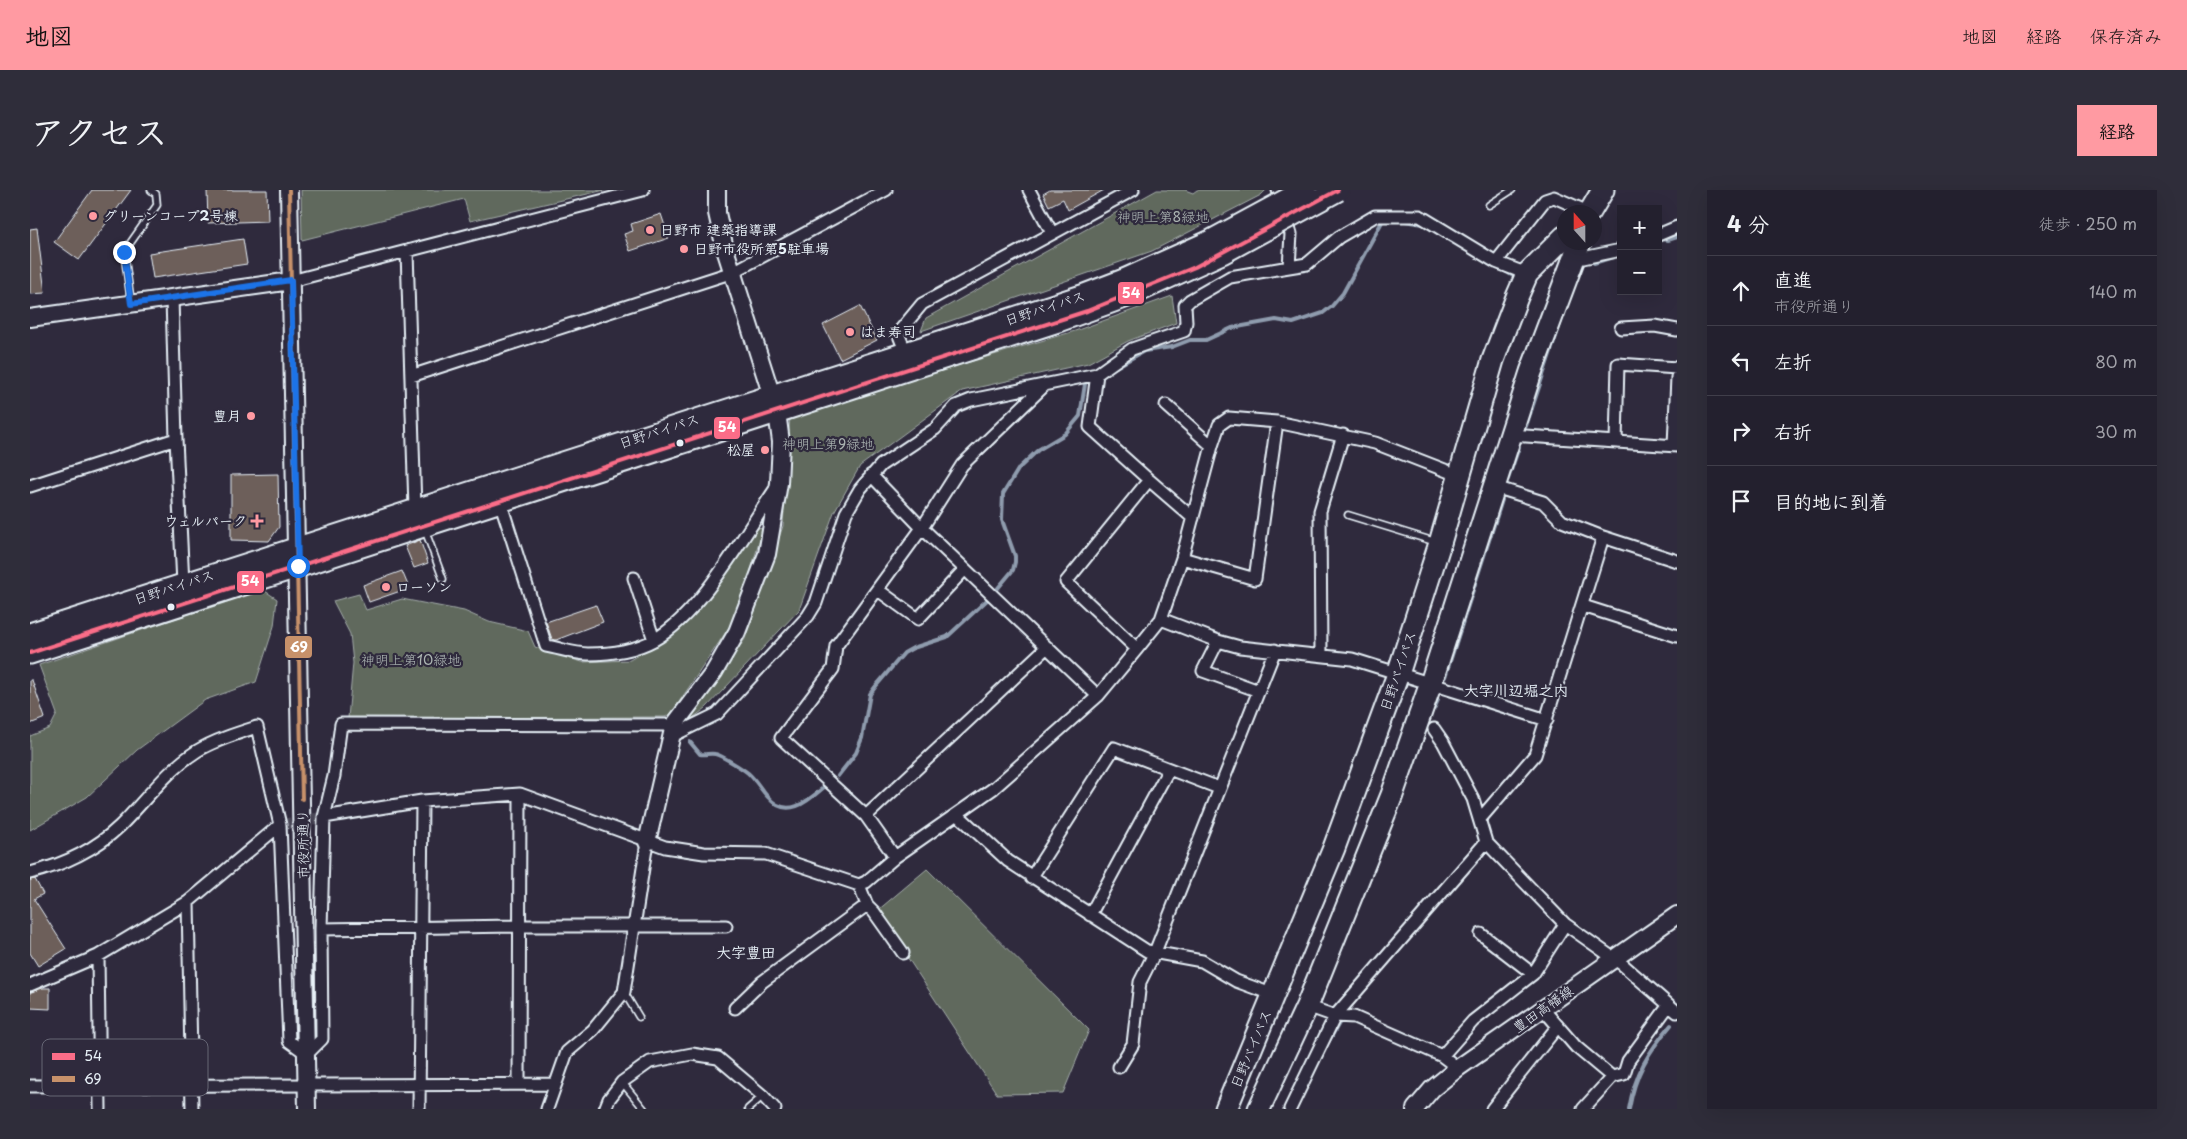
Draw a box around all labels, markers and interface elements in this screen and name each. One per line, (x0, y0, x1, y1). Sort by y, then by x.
text: 地図 (25, 17, 73, 53)
text: 地図 (1962, 22, 1998, 49)
text: 経路 (2026, 22, 2062, 49)
text: 保存済み (2090, 22, 2162, 49)
text: アクセス (30, 104, 168, 157)
button: 経路 (2077, 105, 2157, 156)
place label: グリーンコープ2号棟 (103, 205, 238, 226)
north arrow (1557, 205, 1602, 250)
map controls (1617, 205, 1662, 295)
button: + (1617, 205, 1662, 250)
park label: 神明上第8緑地 (1117, 206, 1209, 227)
text: 4 分 (1727, 207, 1769, 239)
marker: グリーンコープ2号棟 (87, 210, 99, 222)
text: 徒歩 · 250 m (2039, 211, 2137, 235)
place label: 日野市 建築指導課 (660, 219, 777, 240)
marker: 日野市 建築指導課 (644, 224, 656, 236)
place label: 日野市役所第5駐車場 (694, 238, 829, 259)
route end (113, 241, 136, 264)
marker: 日野市役所第5駐車場 (678, 243, 690, 255)
button: − (1617, 250, 1662, 295)
text: 直進 (1774, 265, 1812, 293)
icon: ahead (1727, 277, 1755, 305)
text: 140 m (2089, 279, 2137, 303)
line badge: 54 (1117, 281, 1145, 305)
text: 54 (1122, 282, 1141, 303)
street label: 日野バイパス (1002, 285, 1088, 330)
text: 市役所通り (1774, 293, 1854, 317)
place label: はま寿司 (860, 321, 916, 342)
marker: はま寿司 (844, 326, 856, 338)
icon: left (1727, 347, 1755, 375)
text: 左折 (1774, 347, 1812, 375)
text: 80 m (2095, 349, 2137, 373)
place label: 豊月 (213, 405, 241, 426)
street label: 日野バイパス (616, 408, 702, 453)
marker: 豊月 (245, 410, 257, 422)
line badge: 54 (713, 416, 741, 440)
text: 54 (718, 416, 737, 437)
icon: right (1727, 417, 1755, 445)
text: 右折 (1774, 417, 1812, 445)
text: 30 m (2095, 419, 2137, 443)
park label: 神明上第9緑地 (782, 433, 874, 454)
unlabelled marker (675, 438, 685, 448)
place label: 松屋 (727, 439, 755, 460)
marker: 松屋 (759, 444, 771, 456)
icon: arrive (1727, 487, 1755, 515)
text: 目的地に到着 (1774, 487, 1888, 515)
place label: ウェルパーク (164, 510, 247, 531)
marker: ウェルパーク (251, 515, 263, 527)
route start (287, 555, 310, 578)
street label: 日野バイパス (131, 564, 217, 609)
line badge: 54 (236, 570, 265, 594)
text: 54 (241, 570, 260, 591)
place label: ローソン (396, 576, 452, 597)
marker: ローソン (380, 581, 392, 593)
unlabelled marker (166, 602, 176, 612)
street label: 日野バイパス (1374, 628, 1421, 714)
line badge: 69 (284, 635, 313, 659)
text: 69 (290, 636, 308, 657)
park label: 神明上第10緑地 (361, 649, 461, 670)
district label: 大字川辺堀之内 (1463, 678, 1569, 701)
street label: 市役所通り (291, 809, 314, 879)
district label: 大字豊田 (716, 940, 776, 963)
street label: 豊田高幡線 (1508, 980, 1577, 1037)
street label: 日野バイパス (1225, 1006, 1277, 1091)
legend (42, 1039, 208, 1096)
text: 54 (84, 1045, 102, 1066)
text: 69 (84, 1068, 102, 1089)

